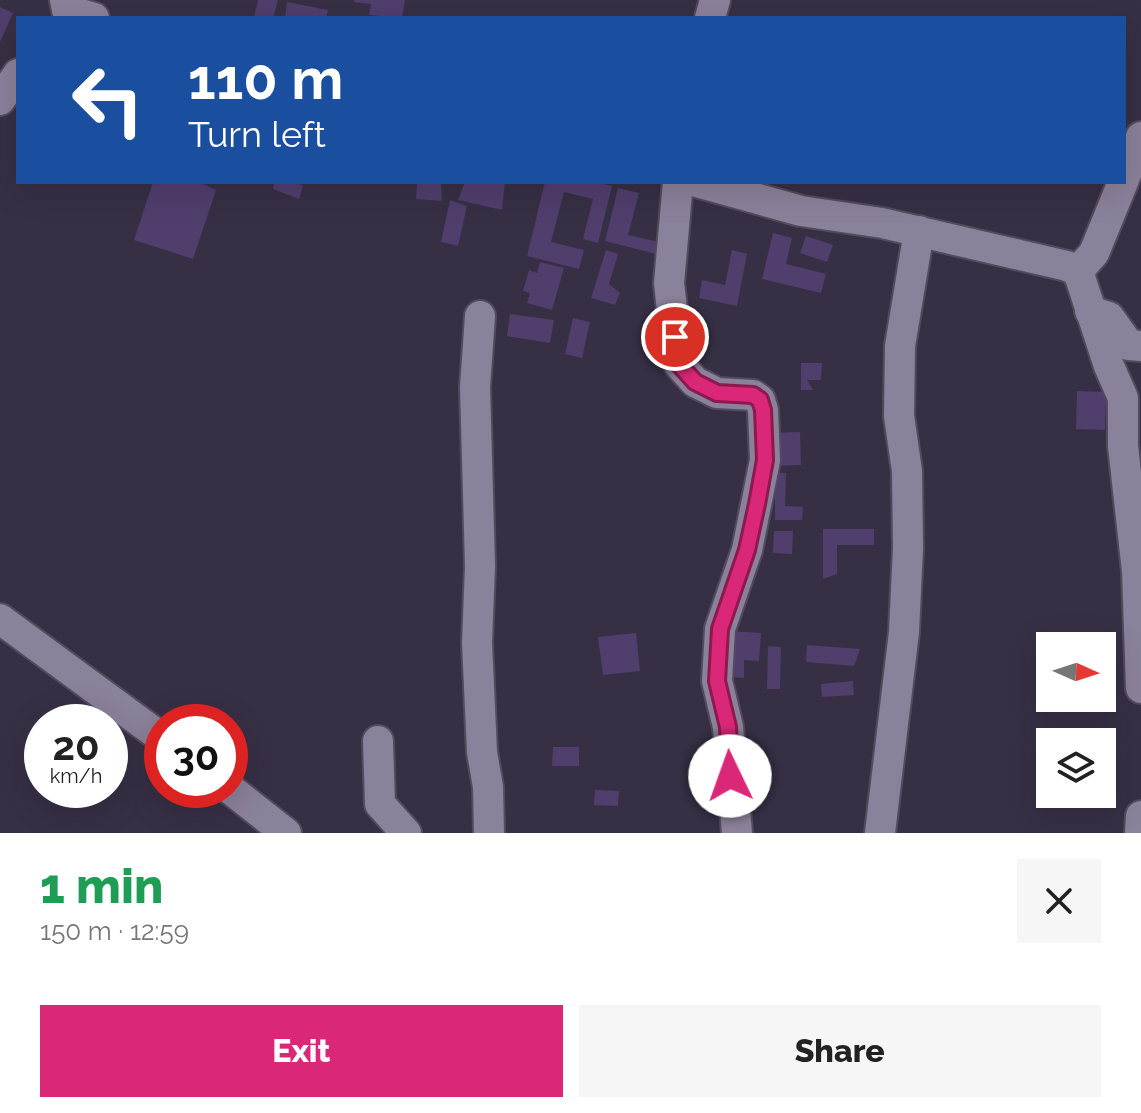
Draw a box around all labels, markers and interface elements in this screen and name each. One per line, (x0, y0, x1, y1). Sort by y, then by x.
text: 110 m (188, 46, 343, 112)
icon: left (56, 48, 160, 152)
text: Turn left (188, 113, 326, 155)
pin (641, 303, 709, 371)
icon: arrive (653, 315, 697, 359)
north arrow (1036, 632, 1116, 712)
map controls (1036, 632, 1116, 808)
speed limit sign: 30 (144, 704, 248, 808)
text: 20 (52, 722, 100, 769)
button: layers (1036, 728, 1116, 808)
position arrow (688, 734, 772, 818)
text: km/h (50, 764, 102, 788)
text: 1 min (40, 858, 163, 914)
button: close (1017, 859, 1101, 943)
text: 150 m · 12:59 (40, 916, 189, 946)
button: Exit (40, 1005, 563, 1097)
button: Share (579, 1005, 1101, 1097)

